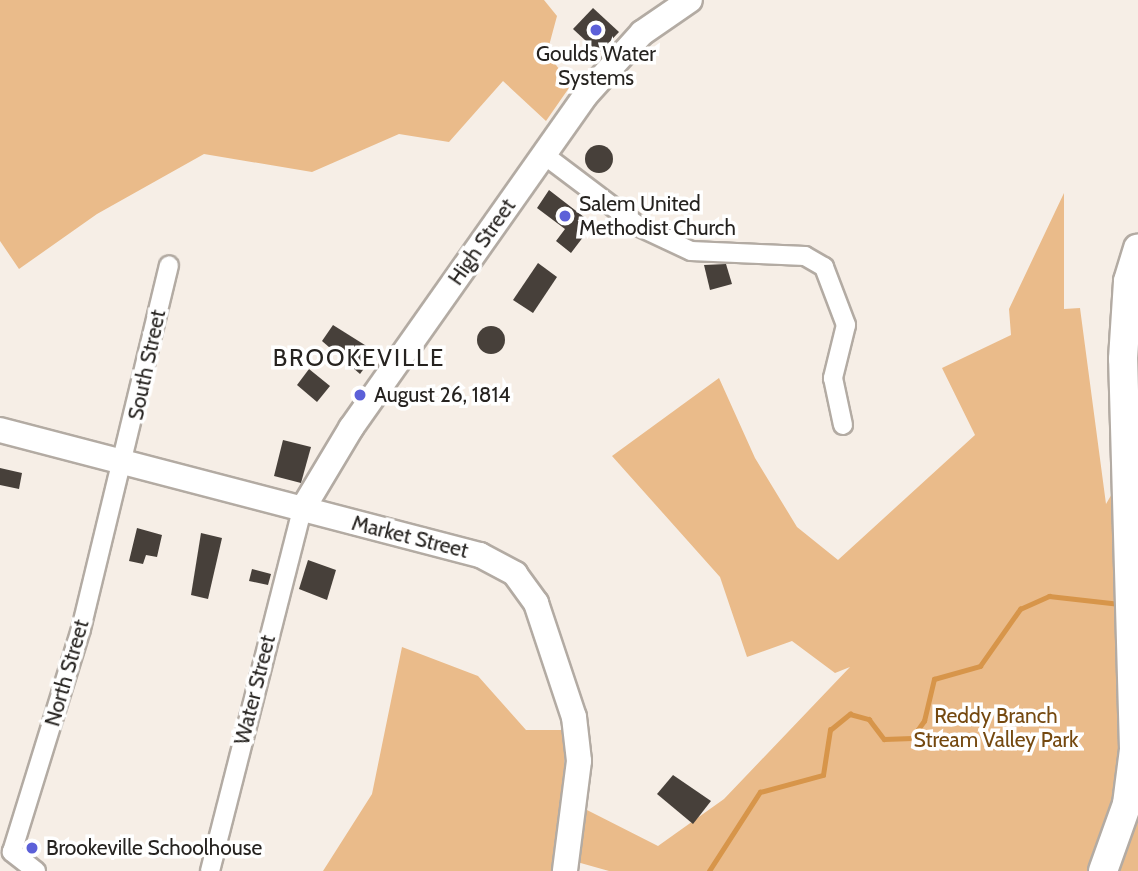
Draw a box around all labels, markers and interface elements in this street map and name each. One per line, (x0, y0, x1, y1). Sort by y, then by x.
marker: Goulds Water Systems (588, 22, 604, 38)
place label: Goulds Water Systems (536, 41, 656, 91)
place label: Salem United Methodist Church (579, 191, 736, 241)
street label: High Street (443, 194, 521, 290)
marker: Salem United Methodist Church (557, 208, 573, 224)
street label: South Street (123, 308, 171, 422)
district label: BROOKEVILLE (274, 344, 444, 372)
place label: August 26, 1814 (374, 382, 510, 408)
marker: August 26, 1814 (352, 387, 368, 403)
street label: Market Street (349, 510, 471, 564)
street label: North Street (40, 617, 94, 729)
street label: Water Street (229, 633, 281, 747)
park label: Reddy Branch Stream Valley Park (913, 703, 1079, 753)
place label: Brookeville Schoolhouse (46, 835, 262, 861)
marker: Brookeville Schoolhouse (24, 840, 40, 856)

